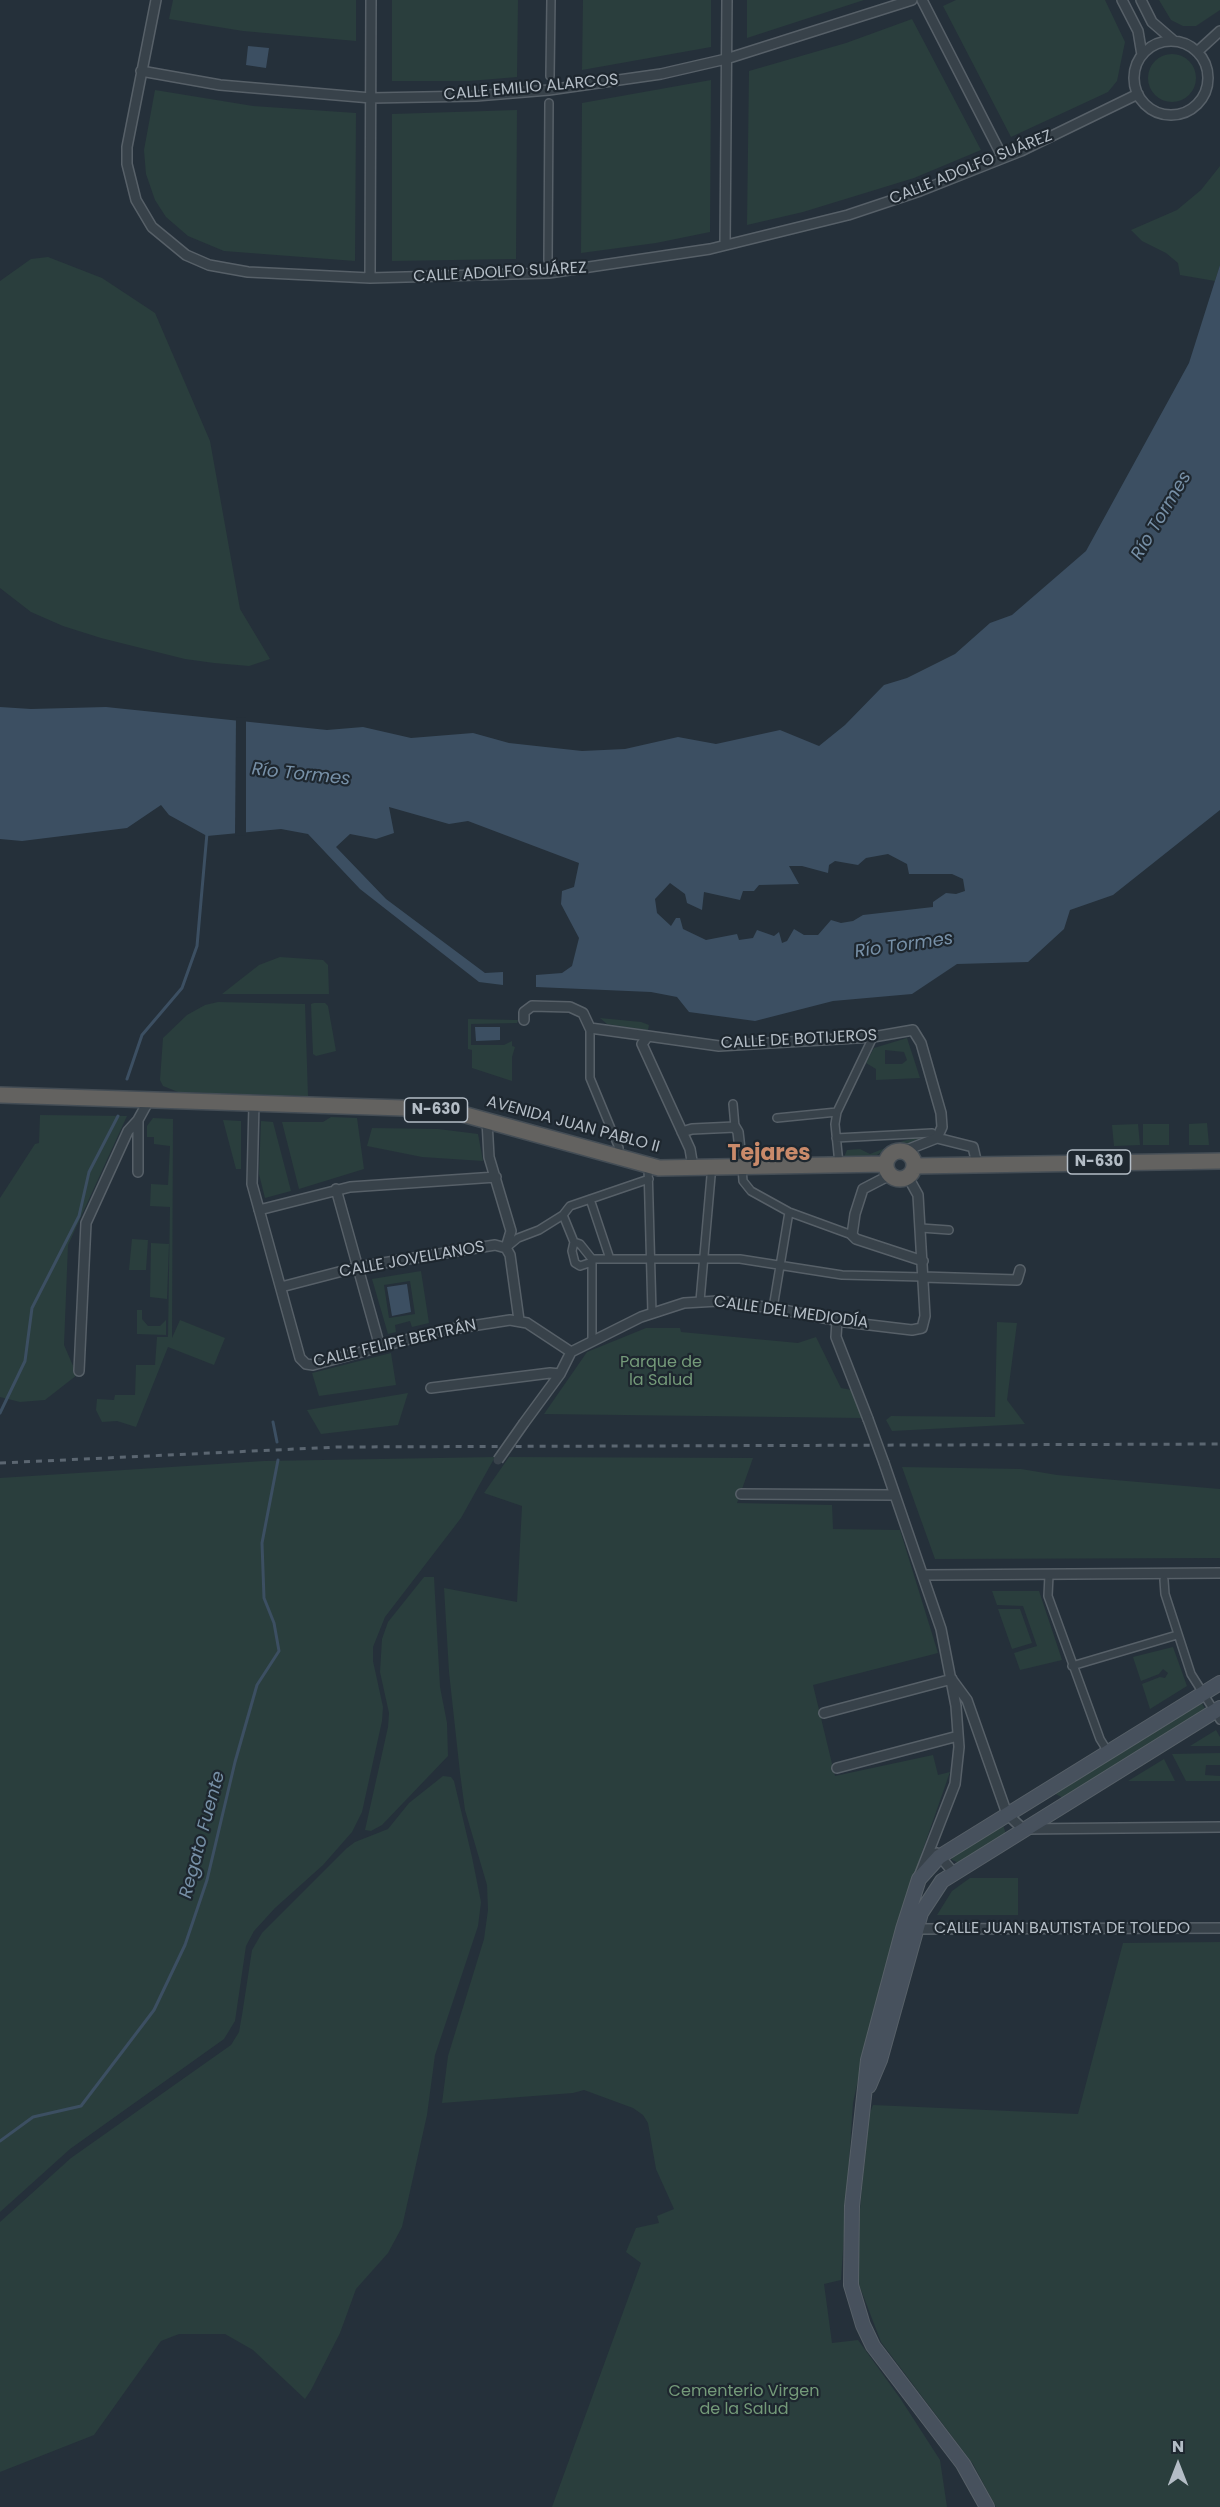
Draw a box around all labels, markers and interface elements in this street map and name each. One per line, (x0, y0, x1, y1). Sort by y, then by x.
street label: CALLE EMILIO ALARCOS (443, 71, 619, 105)
street label: CALLE ADOLFO SUÁREZ (887, 127, 1055, 209)
street label: CALLE ADOLFO SUÁREZ (413, 259, 587, 287)
water label: Río Tormes (1127, 468, 1197, 564)
water label: Río Tormes (250, 759, 352, 791)
water label: Río Tormes (853, 928, 955, 964)
street label: CALLE DE BOTIJEROS (720, 1026, 878, 1054)
street label: AVENIDA JUAN PABLO II (484, 1093, 662, 1157)
road number: N-630 (404, 1098, 468, 1122)
district label: Tejares (727, 1141, 811, 1167)
road number: N-630 (1068, 1150, 1130, 1174)
street label: CALLE JOVELLANOS (338, 1238, 486, 1282)
street label: CALLE DEL MEDIODÍA (712, 1293, 870, 1333)
street label: CALLE FELIPE BERTRÁN (312, 1316, 478, 1372)
park label: Parque de la Salud (620, 1353, 702, 1391)
water label: Regato Fuente (176, 1769, 230, 1901)
street label: CALLE JUAN BAUTISTA DE TOLEDO (934, 1919, 1190, 1939)
park label: Cementerio Virgen de la Salud (669, 2382, 819, 2420)
north arrow (1148, 2435, 1208, 2495)
text: N (1172, 2435, 1184, 2458)

